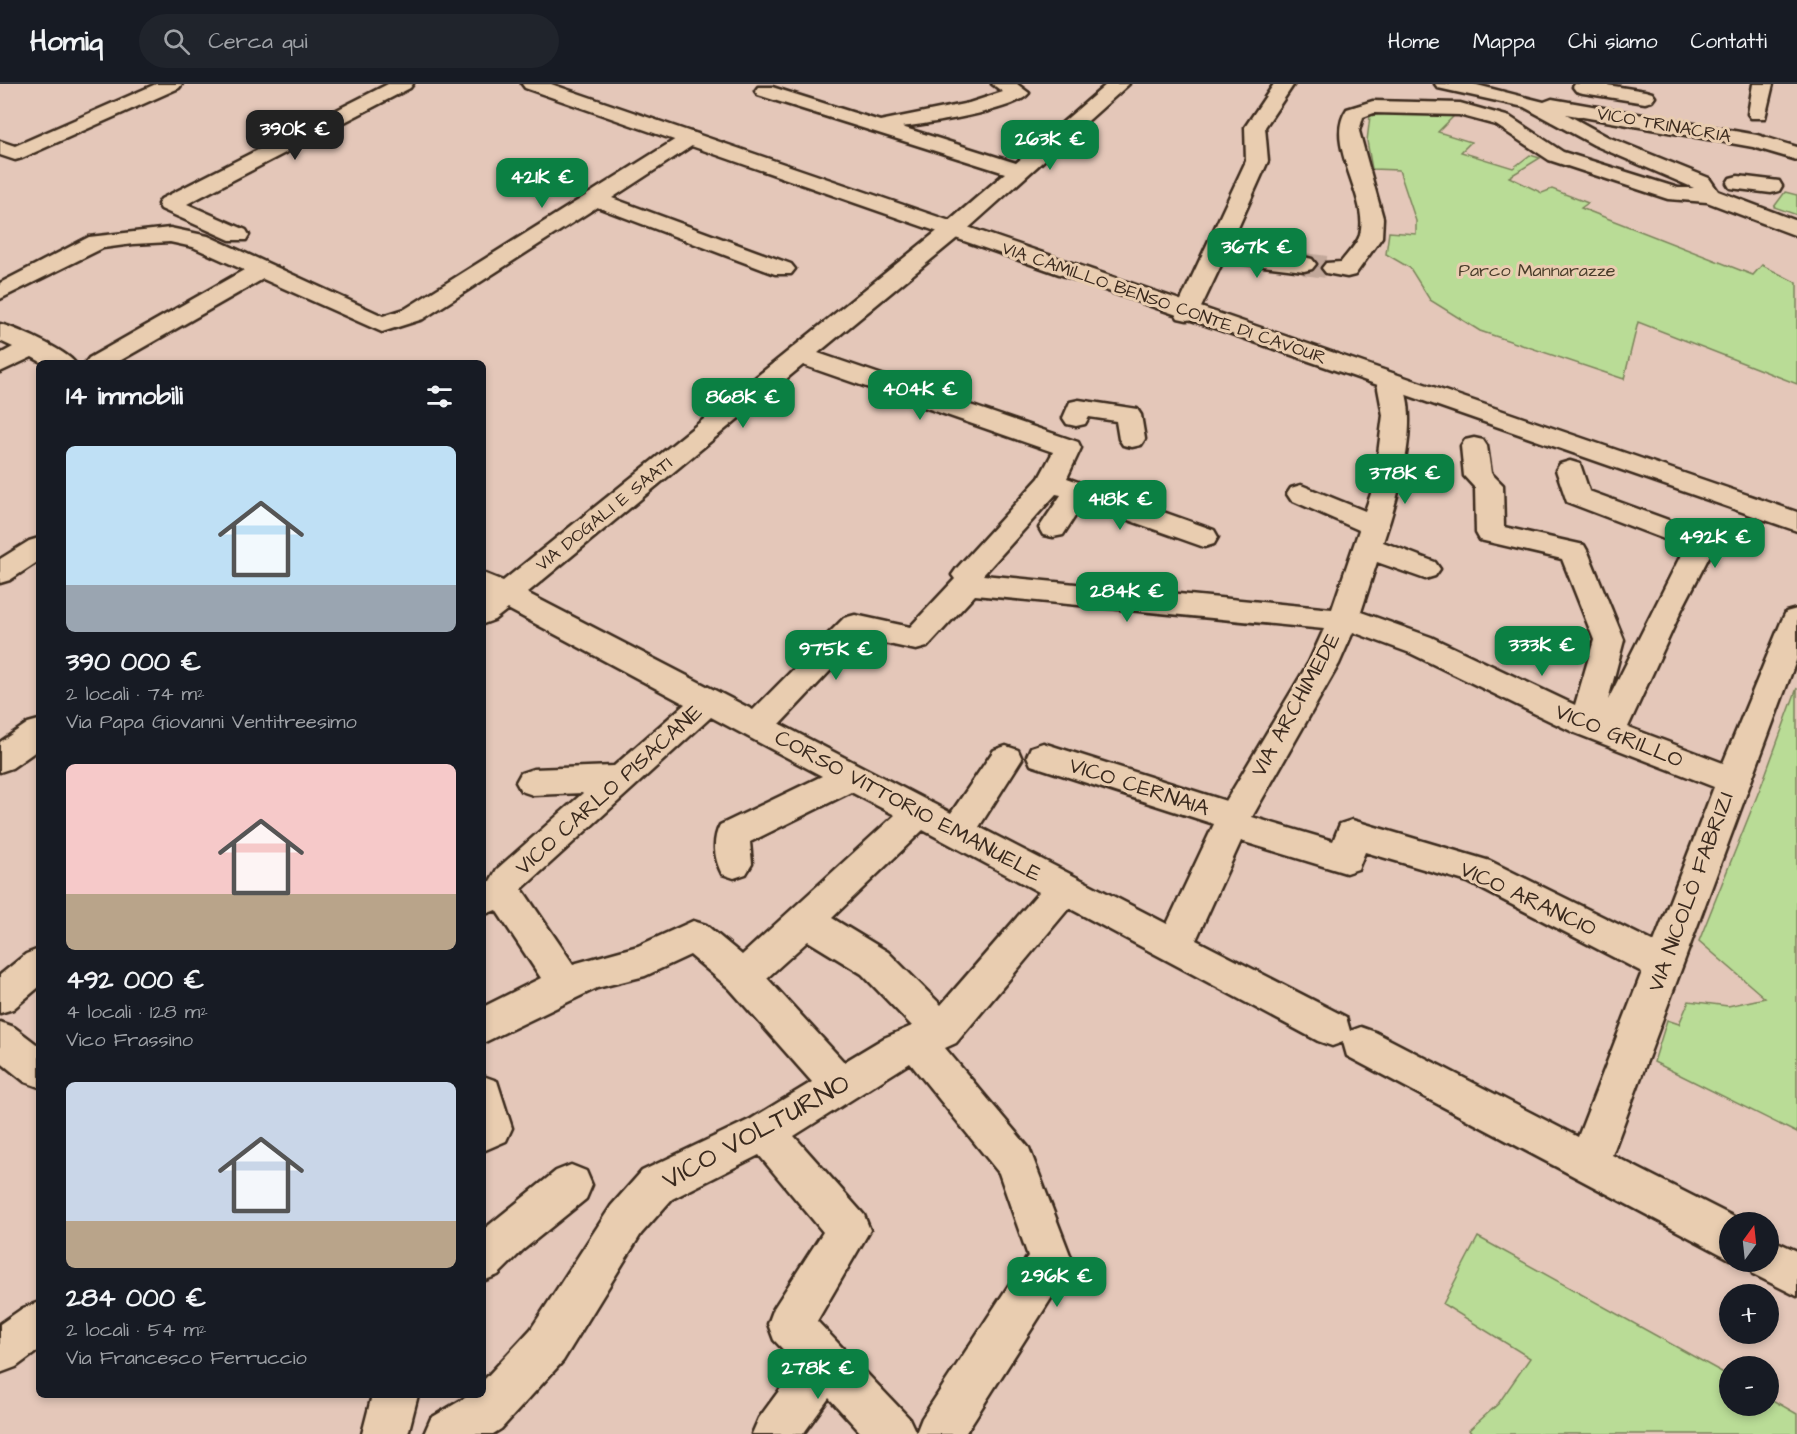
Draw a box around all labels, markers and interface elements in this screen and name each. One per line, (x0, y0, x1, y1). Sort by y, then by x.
search box (139, 14, 559, 68)
text: Homiq (30, 22, 103, 61)
icon: search (160, 25, 193, 58)
text: Cerca qui (208, 26, 307, 57)
text: Home (1388, 27, 1440, 56)
text: Mappa (1473, 27, 1535, 56)
text: Chi siamo (1568, 27, 1657, 56)
text: Contatti (1690, 27, 1767, 56)
street label: VICO TRINACRIA (1595, 101, 1733, 149)
pin: 390K € (246, 110, 344, 161)
text: 390K € (260, 115, 330, 143)
pin: 263K € (1001, 120, 1099, 171)
text: 263K € (1015, 125, 1085, 153)
pin: 421K € (493, 158, 591, 209)
text: 421K € (510, 163, 574, 191)
pin: 367K € (1208, 228, 1306, 279)
text: 367K € (1221, 233, 1293, 261)
street label: VIA CAMILLO BENSO CONTE DI CAVOUR (998, 236, 1330, 370)
park label: Parco Mannarazze (1458, 258, 1616, 283)
pin: 404K € (871, 370, 969, 421)
text: 404K € (882, 375, 958, 403)
text: 14 immobili (66, 378, 183, 414)
pin: 868K € (694, 378, 792, 429)
icon: filters (423, 380, 456, 413)
text: 868K € (706, 383, 780, 411)
street label: VIA DOGALI E SAATI (530, 451, 678, 577)
pin: 378K € (1356, 454, 1454, 505)
text: 378K € (1369, 459, 1441, 487)
pin: 418K € (1071, 480, 1169, 531)
icon: home (207, 485, 315, 593)
text: 418K € (1087, 485, 1153, 513)
pin: 492K € (1666, 518, 1764, 569)
text: 492K € (1679, 523, 1751, 551)
pin: 284K € (1078, 572, 1176, 623)
text: 284K € (1090, 577, 1164, 605)
pin: 333K € (1493, 626, 1591, 677)
street label: VIA ARCHIMEDE (1244, 627, 1348, 783)
pin: 975K € (787, 630, 885, 681)
text: 333K € (1509, 631, 1575, 659)
text: 975K € (799, 635, 873, 663)
text: 390 000 € (66, 644, 201, 680)
text: 2 locali · 74 m² (66, 680, 205, 708)
street label: VICO GRILLO (1550, 696, 1688, 776)
street label: VICO CARLO PISACANE (509, 697, 709, 883)
text: Via Papa Giovanni Ventitreesimo (66, 708, 357, 736)
street label: CORSO VITTORIO EMANUELE (769, 722, 1047, 890)
street label: VICO CERNAIA (1065, 750, 1213, 824)
street label: VIA NICOLÒ FABRIZI (1640, 788, 1742, 996)
icon: home (207, 803, 315, 911)
street label: VICO ARANCIO (1455, 854, 1602, 944)
text: 492 000 € (66, 962, 204, 998)
text: 4 locali · 128 m² (66, 998, 208, 1026)
text: Vico Frassino (66, 1026, 193, 1054)
street label: VICO VOLTURNO (655, 1065, 857, 1199)
icon: home (207, 1121, 315, 1229)
north arrow (1719, 1212, 1779, 1272)
map controls (1719, 1212, 1779, 1416)
pin: 296K € (1008, 1257, 1106, 1308)
text: 296K € (1021, 1262, 1093, 1290)
text: 284 000 € (66, 1280, 206, 1316)
button: + (1719, 1284, 1779, 1344)
text: 2 locali · 54 m² (66, 1316, 207, 1344)
text: Via Francesco Ferruccio (66, 1344, 307, 1372)
pin: 278K € (769, 1349, 867, 1400)
text: 278K € (782, 1354, 854, 1382)
button: − (1719, 1356, 1779, 1416)

